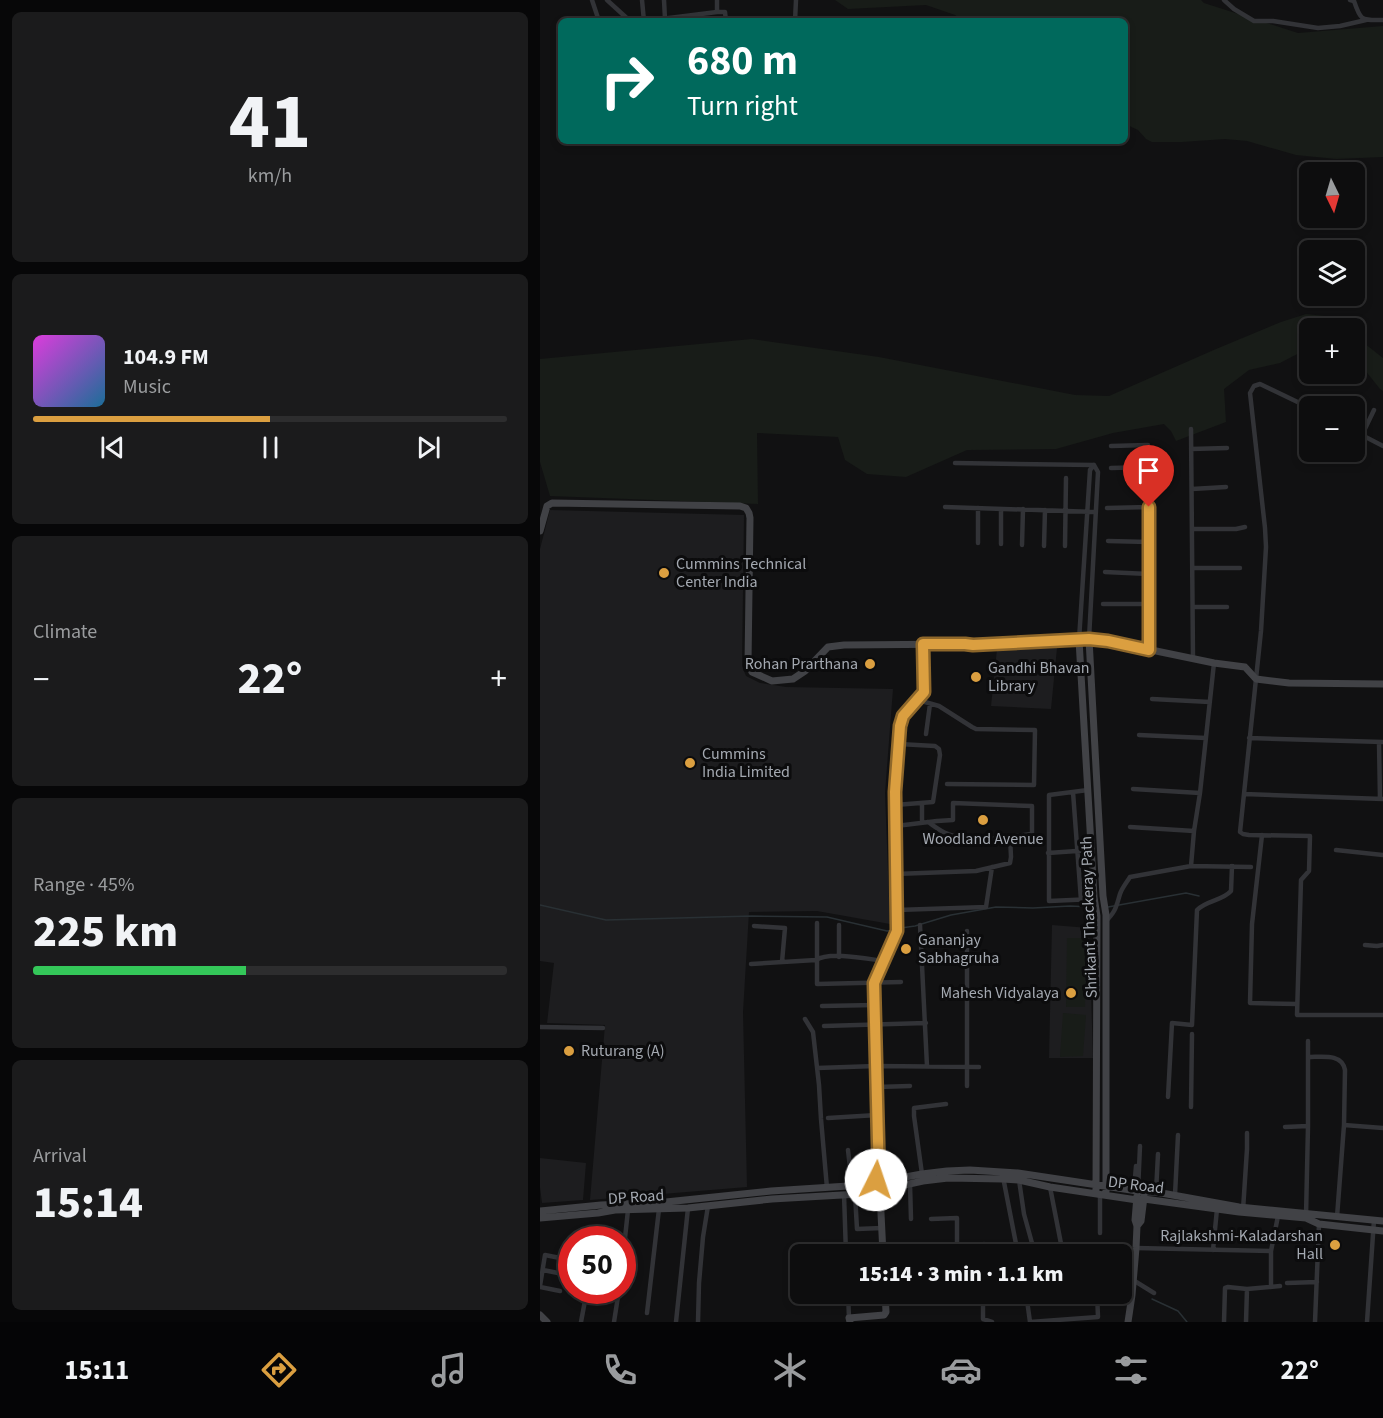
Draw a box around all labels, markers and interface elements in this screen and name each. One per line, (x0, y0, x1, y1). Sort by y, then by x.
text: 680 m (687, 31, 798, 91)
icon: right (588, 42, 666, 120)
text: 41 (229, 67, 311, 178)
text: Turn right (687, 87, 798, 126)
text: km/h (248, 162, 292, 190)
north arrow (1299, 162, 1365, 228)
map controls (1299, 162, 1365, 462)
button: layers (1299, 240, 1365, 306)
button: + (1299, 318, 1365, 384)
text: 104.9 FM (123, 341, 209, 373)
text: Music (123, 373, 171, 401)
button: − (1299, 396, 1365, 462)
icon: previous (96, 431, 129, 464)
icon: pause (254, 431, 287, 464)
icon: next (412, 431, 445, 464)
pin (1123, 445, 1174, 507)
icon: arrive (1132, 454, 1165, 487)
place label: Cummins Technical Center India (676, 553, 806, 593)
marker: Cummins Technical Center India (657, 566, 671, 580)
text: Climate (33, 618, 97, 646)
text: 22° (238, 647, 302, 711)
place label: Rohan Prarthana (745, 653, 858, 675)
text: − (33, 656, 49, 703)
text: + (491, 656, 507, 703)
marker: Rohan Prarthana (863, 657, 877, 671)
place label: Gandhi Bhavan Library (988, 657, 1090, 697)
marker: Gandhi Bhavan Library (969, 670, 983, 684)
place label: Cummins India Limited (702, 743, 790, 783)
marker: Cummins India Limited (683, 756, 697, 770)
marker: Woodland Avenue (976, 813, 990, 827)
place label: Woodland Avenue (922, 828, 1044, 850)
street label: Shrikant Thackeray Path (1075, 835, 1103, 999)
text: Range · 45% (33, 871, 134, 899)
text: 225 km (33, 900, 178, 964)
place label: Gananjay Sabhagruha (918, 929, 999, 969)
marker: Gananjay Sabhagruha (899, 942, 913, 956)
place label: Mahesh Vidyalaya (940, 982, 1059, 1004)
marker: Mahesh Vidyalaya (1064, 986, 1078, 1000)
place label: Ruturang (A) (581, 1040, 665, 1062)
marker: Ruturang (A) (562, 1044, 576, 1058)
text: Arrival (33, 1142, 87, 1170)
position arrow (844, 1148, 908, 1212)
text: 15:14 (33, 1171, 143, 1235)
street label: DP Road (1107, 1171, 1165, 1199)
street label: DP Road (607, 1184, 665, 1210)
place label: Rajlakshmi-Kaladarshan Hall (1160, 1225, 1323, 1265)
speed limit sign: 50 (558, 1226, 636, 1304)
marker: Rajlakshmi-Kaladarshan Hall (1328, 1238, 1342, 1252)
text: 15:14 · 3 min · 1.1 km (858, 1258, 1064, 1290)
icon: directions (258, 1349, 300, 1391)
icon: music (428, 1349, 470, 1391)
icon: phone (599, 1349, 641, 1391)
icon: climate (769, 1349, 811, 1391)
icon: car (940, 1349, 982, 1391)
icon: filters (1110, 1349, 1152, 1391)
text: 15:11 (64, 1351, 129, 1390)
text: 22° (1280, 1351, 1319, 1390)

